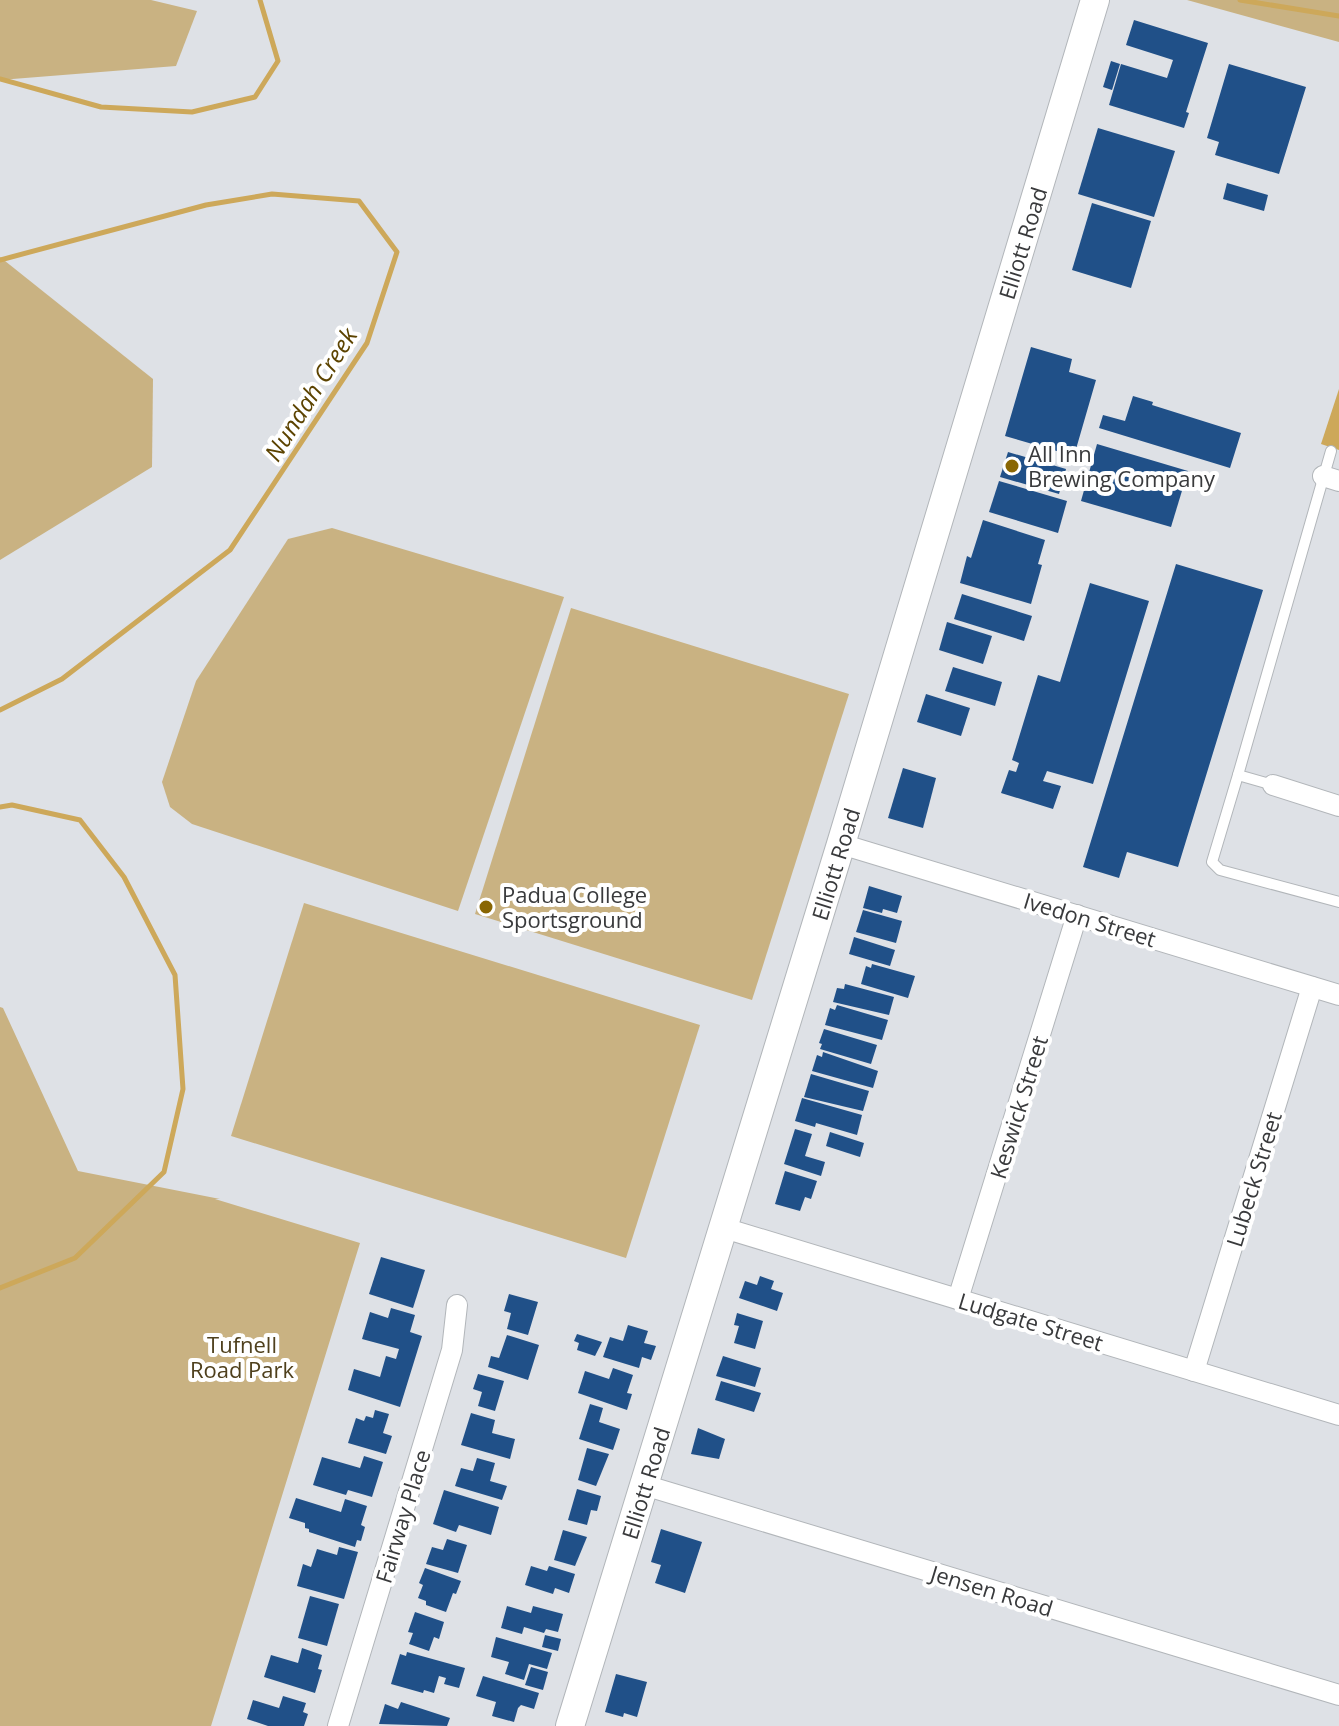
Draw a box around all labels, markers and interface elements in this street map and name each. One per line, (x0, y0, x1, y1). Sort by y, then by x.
street label: Elliott Road (991, 183, 1053, 303)
water label: Nundah Creek (256, 320, 365, 467)
place label: All Inn Brewing Company (1028, 438, 1216, 493)
marker: All Inn Brewing Company (1003, 457, 1021, 475)
street label: Elliott Road (804, 804, 866, 924)
place label: Padua College Sportsground (502, 879, 647, 934)
street label: Ivedon Street (1020, 885, 1160, 953)
marker: Padua College Sportsground (477, 898, 495, 916)
street label: Keswick Street (982, 1032, 1054, 1182)
street label: Lubeck Street (1218, 1108, 1288, 1250)
street label: Ludgate Street (955, 1285, 1107, 1357)
park label: Tufnell Road Park (190, 1329, 295, 1384)
street label: Elliott Road (614, 1423, 676, 1543)
street label: Fairway Place (367, 1446, 437, 1586)
street label: Jensen Road (925, 1557, 1057, 1623)

